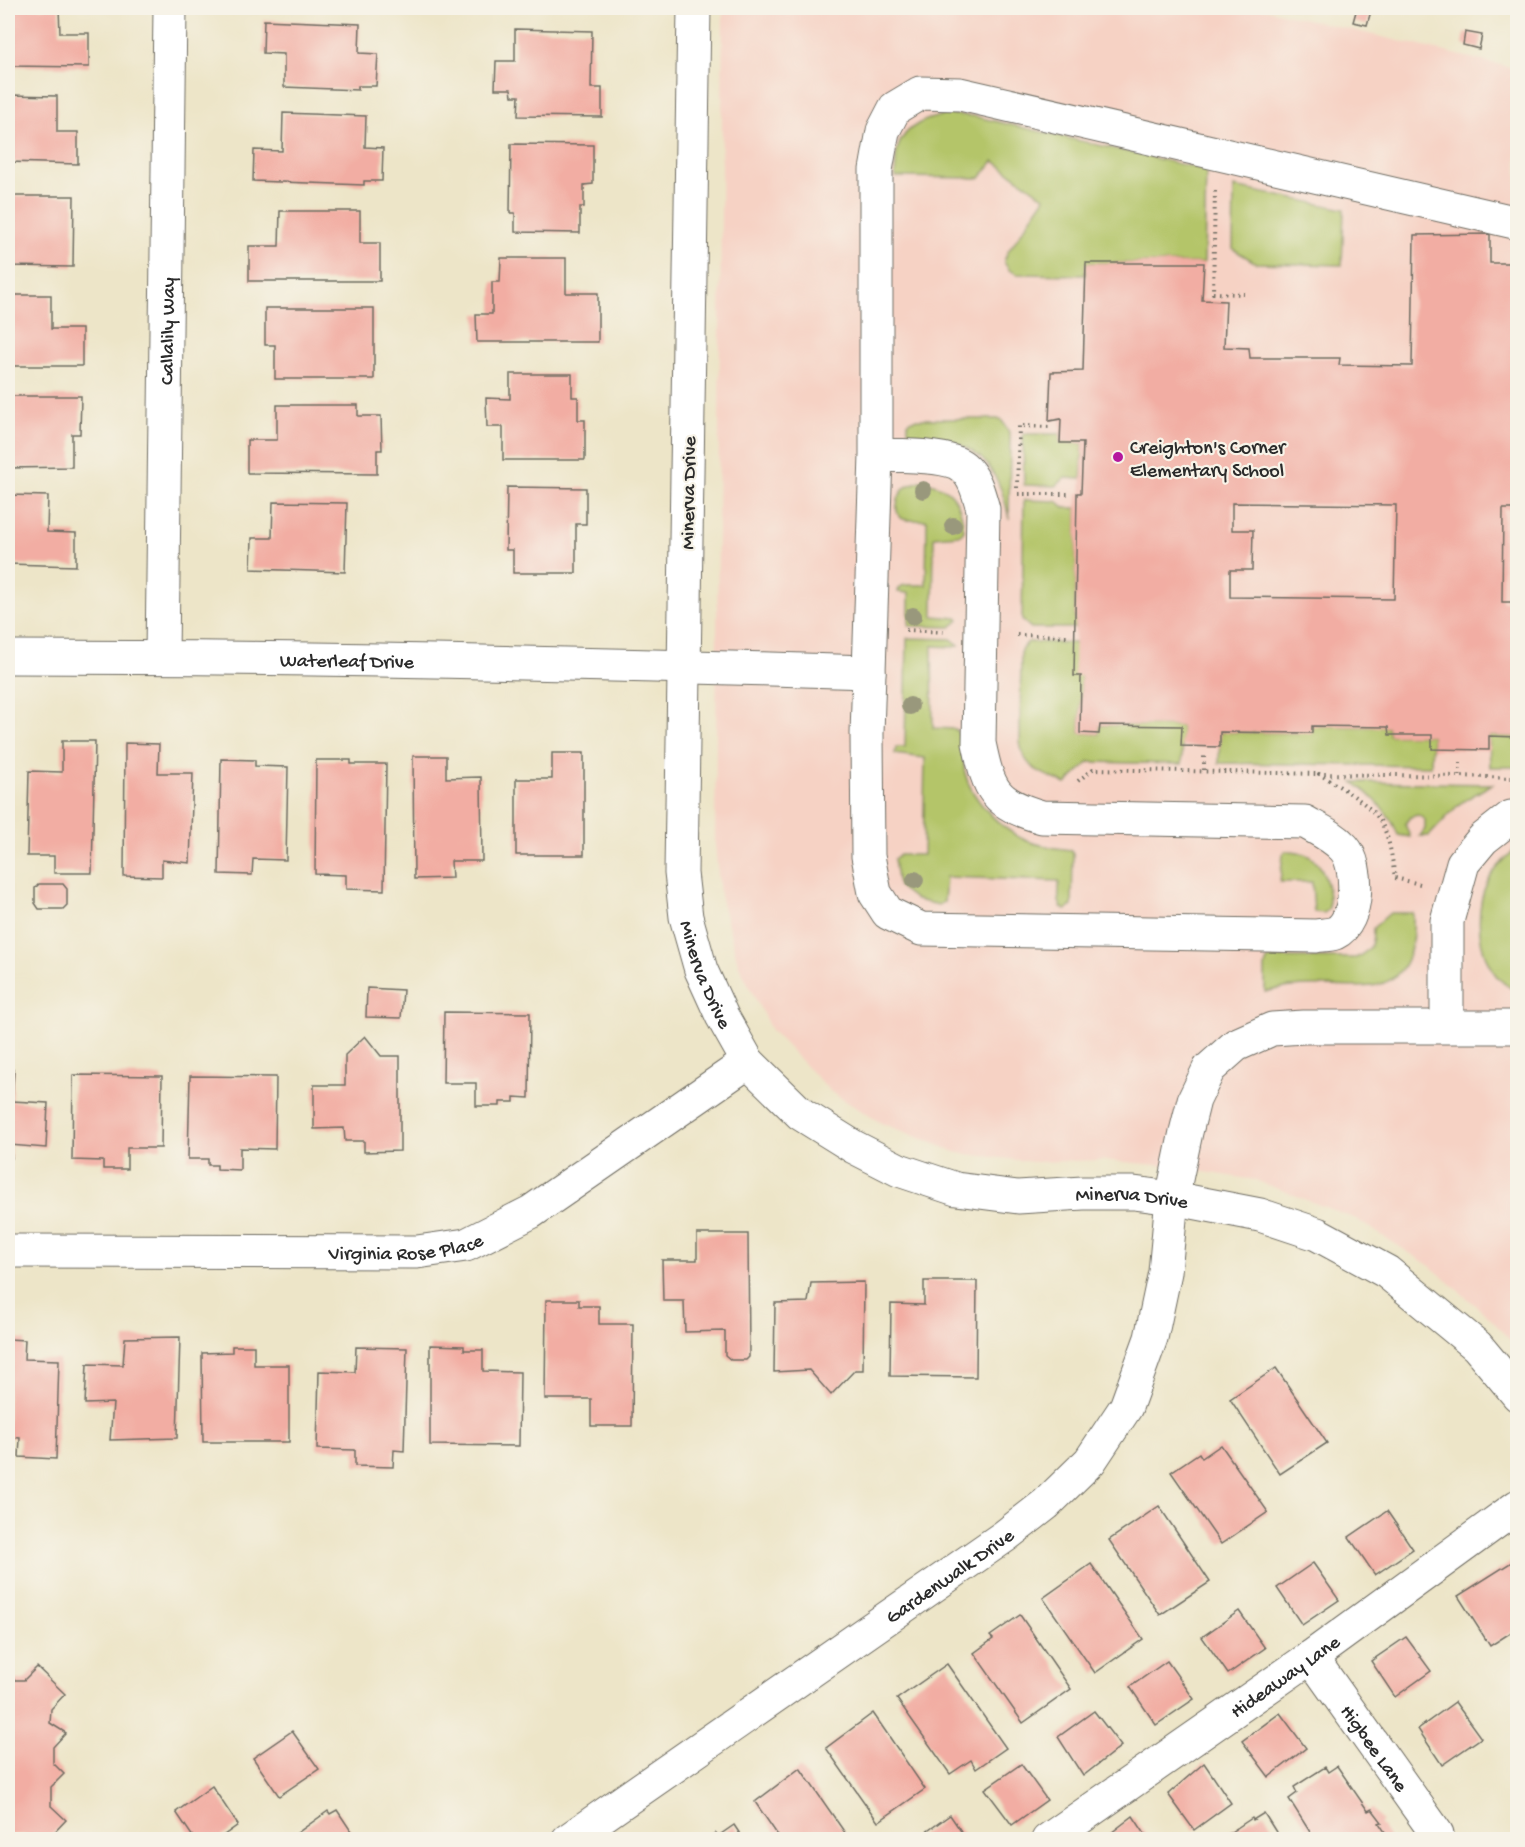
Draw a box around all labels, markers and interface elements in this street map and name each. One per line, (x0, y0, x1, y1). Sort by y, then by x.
street label: Callalily Way (157, 277, 182, 385)
street label: Minerva Drive (678, 436, 703, 550)
place label: Creighton's Corner Elementary School (1130, 438, 1287, 484)
marker: Creighton's Corner Elementary School (1111, 450, 1125, 464)
street label: Waterleaf Drive (280, 651, 415, 676)
street label: Minerva Drive (673, 919, 735, 1034)
street label: Minerva Drive (1075, 1184, 1190, 1216)
street label: Virginia Rose Place (327, 1230, 489, 1267)
street label: Gardenwalk Drive (882, 1525, 1020, 1630)
street label: Hideaway Lane (1227, 1631, 1346, 1724)
street label: Higbee Lane (1334, 1701, 1412, 1798)

